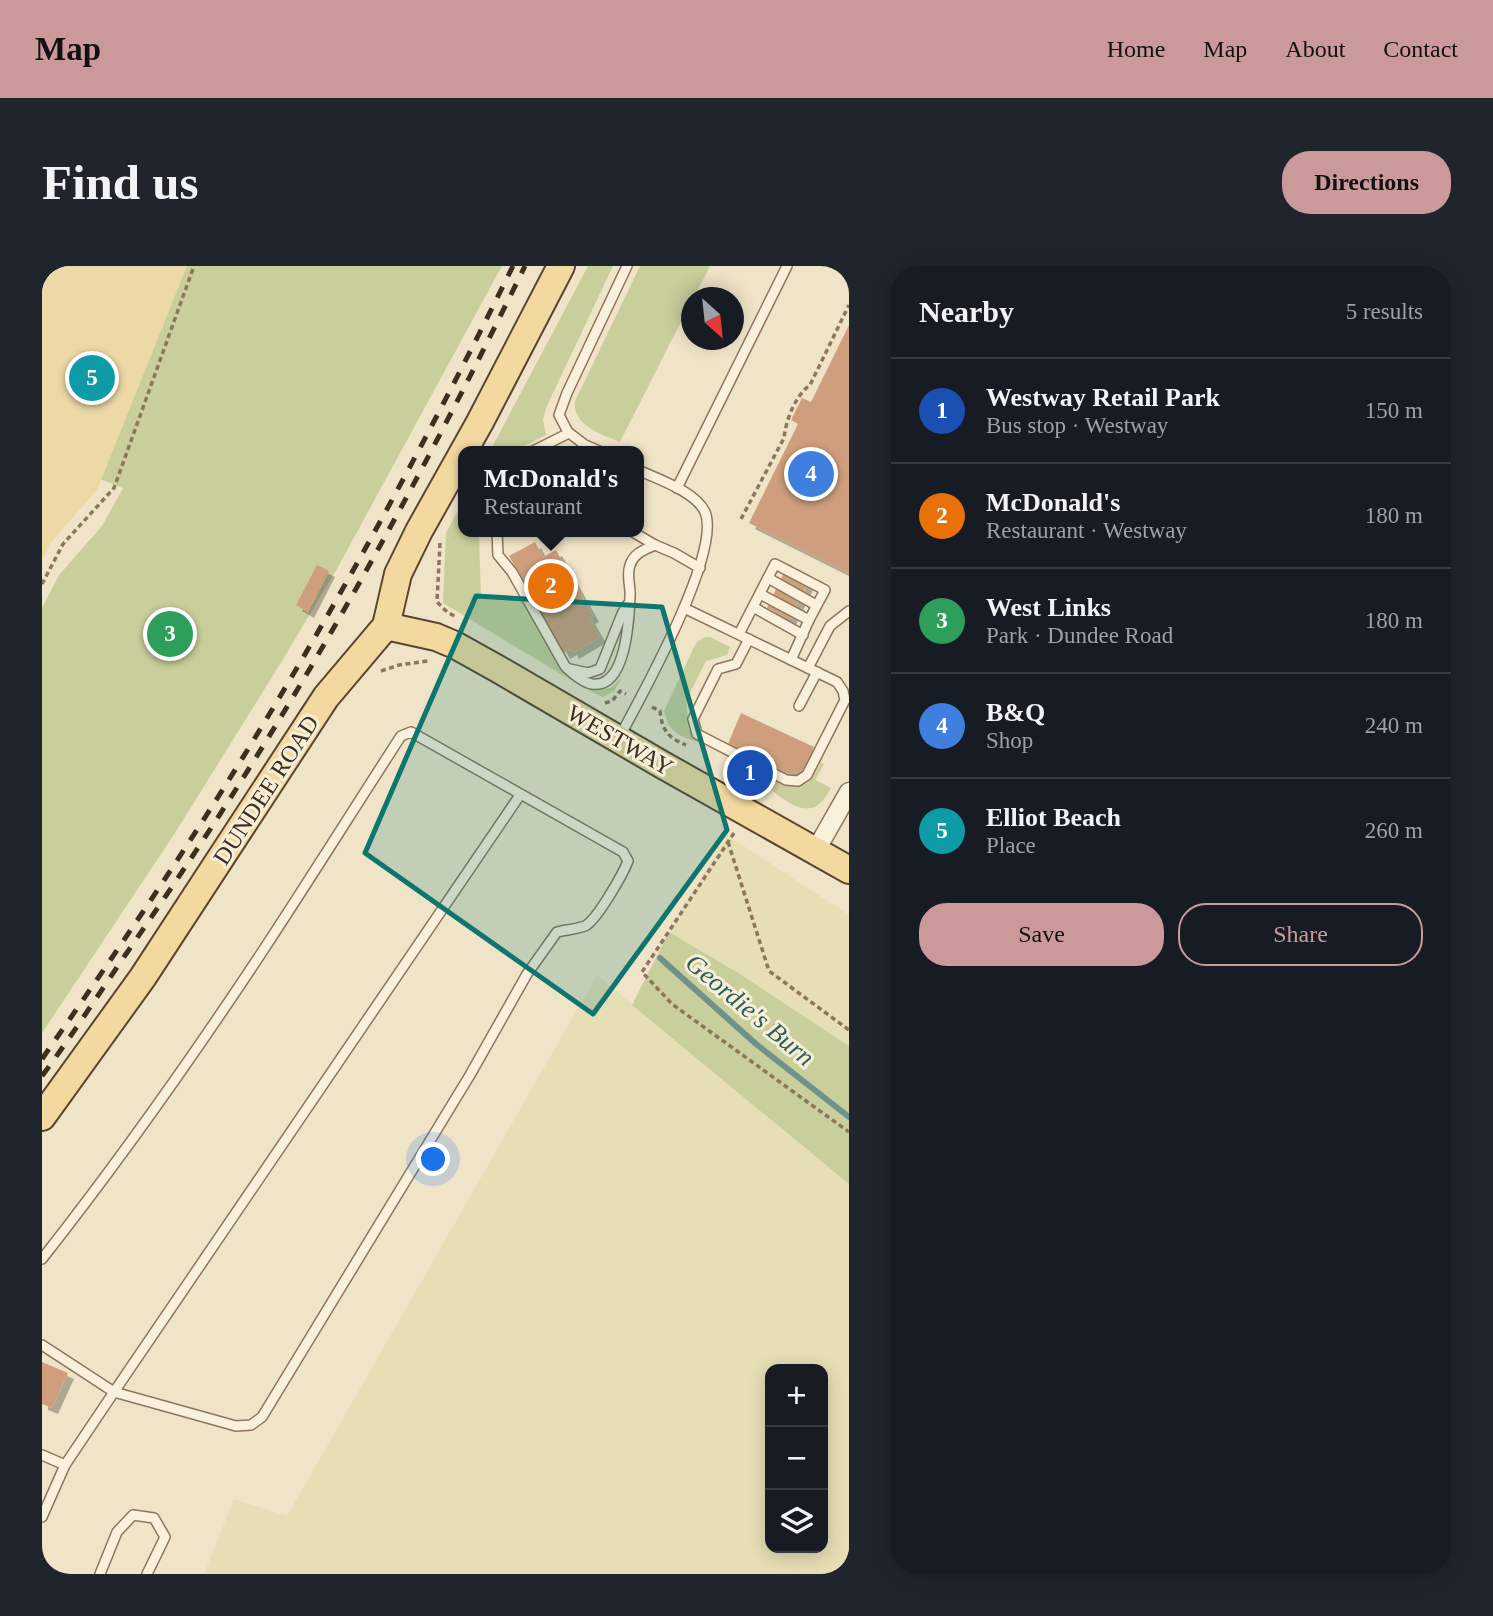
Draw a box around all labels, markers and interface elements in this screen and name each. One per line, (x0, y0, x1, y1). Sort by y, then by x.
text: Map (35, 31, 101, 67)
text: Home (1107, 36, 1165, 62)
text: Map (1203, 36, 1247, 62)
text: About (1285, 36, 1345, 62)
text: Contact (1383, 36, 1458, 62)
button: Directions (1282, 151, 1451, 214)
text: Find us (42, 155, 199, 210)
north arrow (681, 287, 744, 350)
text: Nearby (919, 295, 1014, 328)
text: 5 results (1346, 299, 1423, 324)
pin: 5 (69, 352, 115, 404)
text: Westway Retail Park (986, 383, 1220, 412)
text: 1 (936, 398, 948, 423)
text: 150 m (1365, 398, 1423, 423)
text: Bus stop · Westway (986, 413, 1168, 438)
popup (458, 446, 644, 537)
pin: 4 (788, 448, 834, 500)
text: McDonald's (484, 464, 618, 493)
text: McDonald's (986, 488, 1120, 517)
text: Restaurant (484, 494, 582, 519)
text: 2 (936, 503, 948, 528)
text: 180 m (1365, 503, 1423, 528)
text: Restaurant · Westway (986, 518, 1187, 543)
pin: 2 (528, 560, 574, 612)
text: West Links (986, 593, 1111, 622)
pin: 3 (147, 608, 193, 660)
text: 3 (936, 608, 948, 633)
text: 180 m (1365, 608, 1423, 633)
text: Park · Dundee Road (986, 623, 1173, 648)
text: B&Q (986, 698, 1045, 727)
street label: WESTWAY (562, 699, 678, 781)
street label: DUNDEE ROAD (208, 711, 324, 869)
text: 4 (936, 713, 948, 738)
text: 240 m (1365, 713, 1423, 738)
text: Shop (986, 728, 1033, 753)
pin: 1 (727, 747, 773, 799)
text: Elliot Beach (986, 803, 1121, 832)
text: 5 (936, 818, 948, 843)
text: 260 m (1365, 818, 1423, 843)
text: Place (986, 833, 1036, 858)
button: Save (919, 903, 1164, 966)
button: Share (1178, 903, 1423, 966)
water label: Geordie's Burn (680, 948, 820, 1072)
your location (416, 1142, 450, 1176)
map controls (765, 1364, 828, 1553)
button: + (765, 1364, 828, 1427)
button: − (765, 1427, 828, 1490)
button: layers (765, 1490, 828, 1553)

